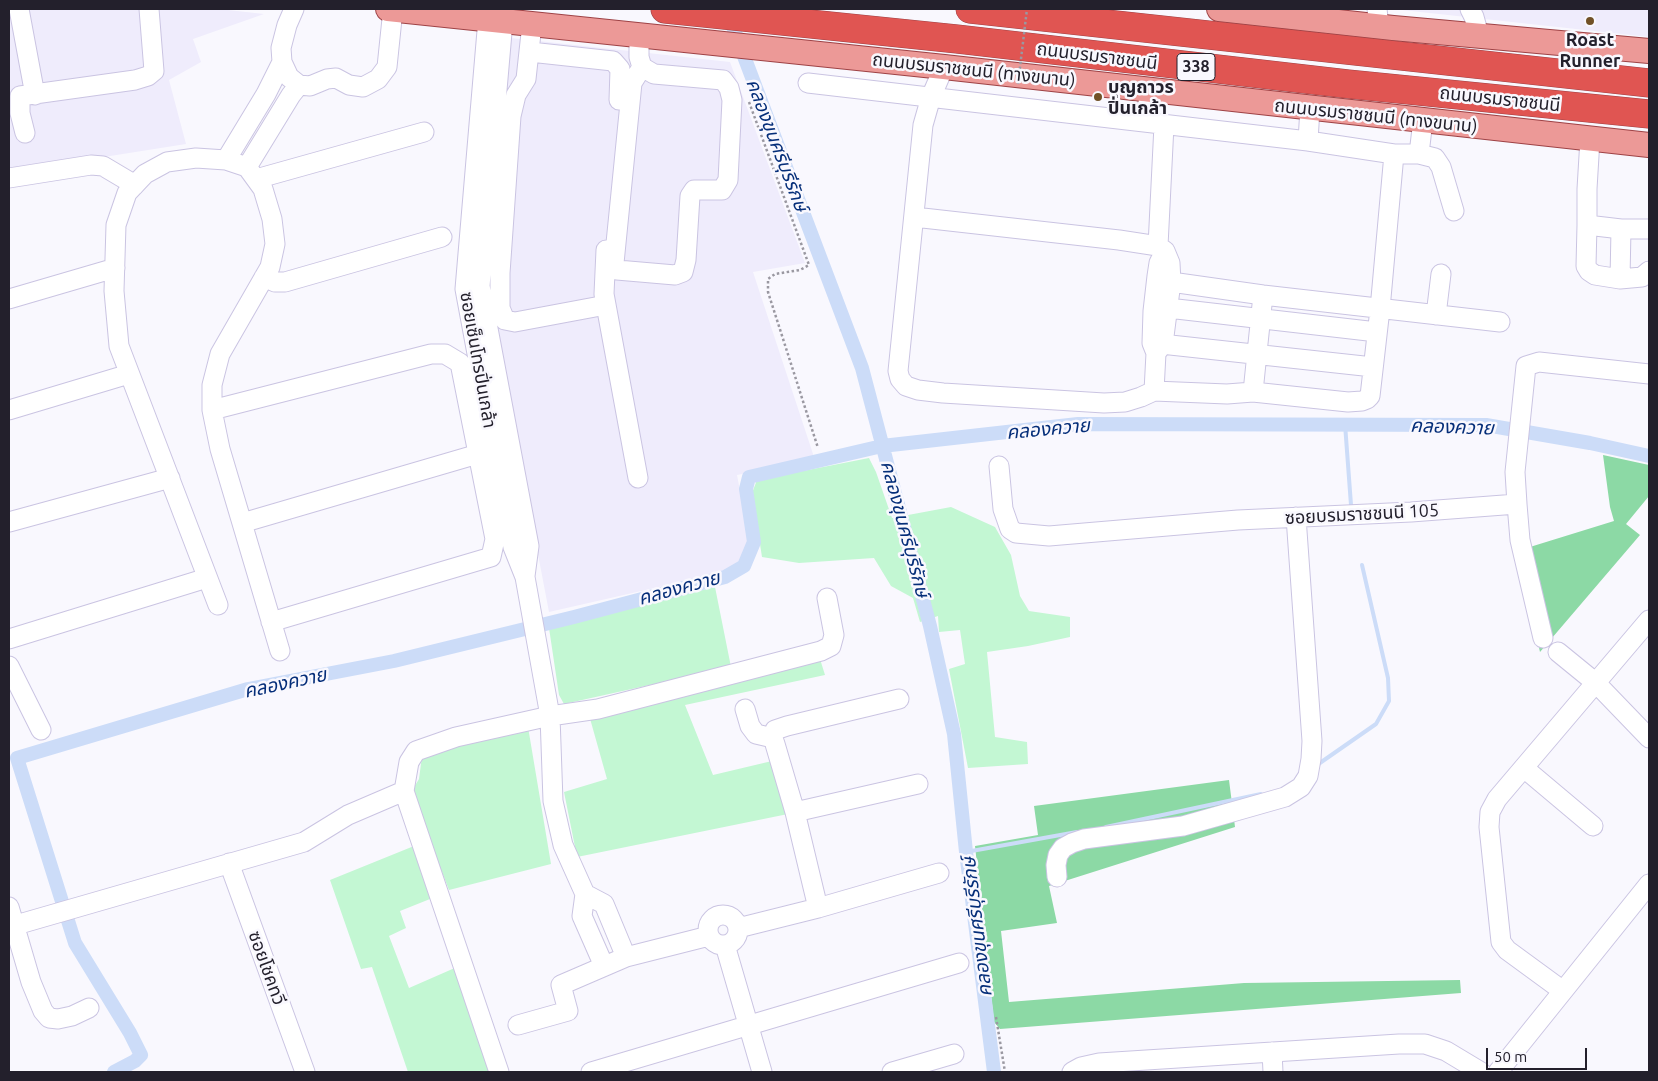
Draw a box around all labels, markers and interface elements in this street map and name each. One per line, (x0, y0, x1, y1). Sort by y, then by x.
marker: Roast Runner (1584, 15, 1596, 27)
place label: Roast Runner (1559, 29, 1621, 72)
street label: ถนนบรมราชชนนี (1035, 38, 1159, 74)
street label: ถนนบรมราชชนนี (ทางขนาน) (871, 49, 1077, 91)
road number: 338 (1177, 54, 1215, 80)
water label: คลองขุนศรีบุรีรักษ์ (741, 75, 813, 215)
place label: บุญถาวร ปิ่นเกล้า (1108, 76, 1174, 118)
street label: ถนนบรมราชชนนี (1438, 82, 1562, 116)
marker: บุญถาวร ปิ่นเกล้า (1092, 91, 1104, 103)
street label: ถนนบรมราชชนนี (ทางขนาน) (1273, 95, 1479, 137)
street label: ซอยเซ็นโทรปิ่นเกล้า (455, 290, 501, 430)
water label: คลองควาย (1005, 414, 1091, 444)
water label: คลองควาย (1410, 414, 1494, 440)
water label: คลองขุนศรีบุรีรักษ์ (876, 458, 934, 600)
street label: ซอยบรมราชชนนี 105 (1284, 499, 1440, 529)
water label: คลองควาย (636, 566, 722, 610)
water label: คลองควาย (242, 663, 328, 703)
water label: คลองขุนศรีบุรีรักษ์ (957, 856, 997, 998)
street label: ซอยโชคทวี (244, 928, 290, 1008)
scale bar (1488, 1038, 1589, 1070)
text: 50 m (1494, 1048, 1527, 1065)

